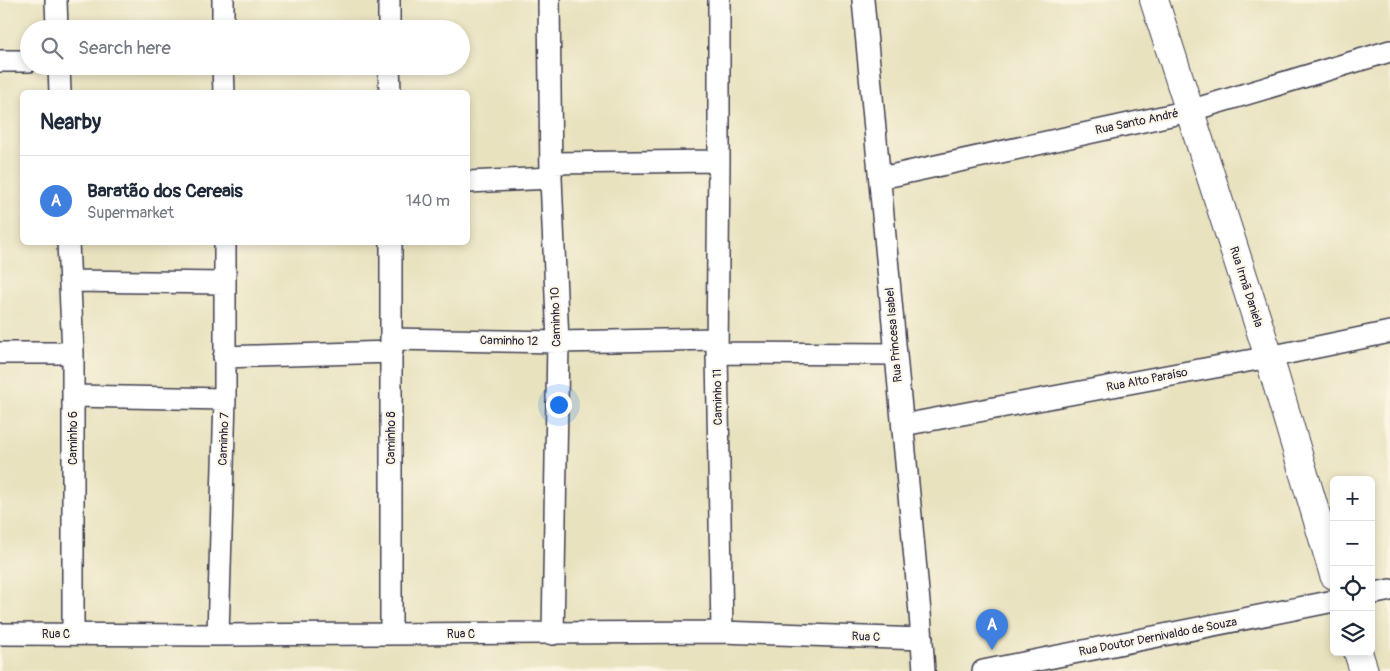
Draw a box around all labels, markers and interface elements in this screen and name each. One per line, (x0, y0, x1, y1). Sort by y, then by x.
search box (20, 20, 470, 75)
icon: search (38, 34, 66, 62)
text: Search here (78, 36, 171, 60)
street label: Rua Santo André (1094, 106, 1180, 138)
text: Nearby (40, 109, 101, 136)
text: Baratão dos Cereais (87, 179, 243, 203)
text: A (51, 191, 61, 211)
text: 140 m (406, 191, 450, 211)
text: Supermarket (87, 203, 174, 223)
street label: Rua Irmã Daniela (1226, 245, 1266, 330)
street label: Caminho 10 (547, 287, 565, 347)
street label: Rua Princesa Isabel (882, 287, 906, 383)
street label: Caminho 12 (480, 333, 539, 349)
street label: Rua Alto Paraíso (1105, 365, 1189, 395)
street label: Caminho 11 (710, 369, 726, 425)
your location (546, 392, 572, 418)
street label: Caminho 6 (66, 411, 81, 465)
street label: Caminho 7 (216, 411, 232, 466)
street label: Caminho 8 (384, 411, 399, 465)
map controls (1330, 476, 1375, 656)
button: + (1330, 476, 1375, 521)
button: − (1330, 521, 1375, 566)
button: locate (1330, 566, 1375, 611)
pin: A (976, 609, 1008, 650)
button: layers (1330, 611, 1375, 656)
street label: Rua Doutor Dernivaldo de Souza (1078, 614, 1239, 660)
street label: Rua C (42, 627, 70, 642)
street label: Rua C (447, 627, 475, 642)
street label: Rua C (851, 629, 881, 645)

